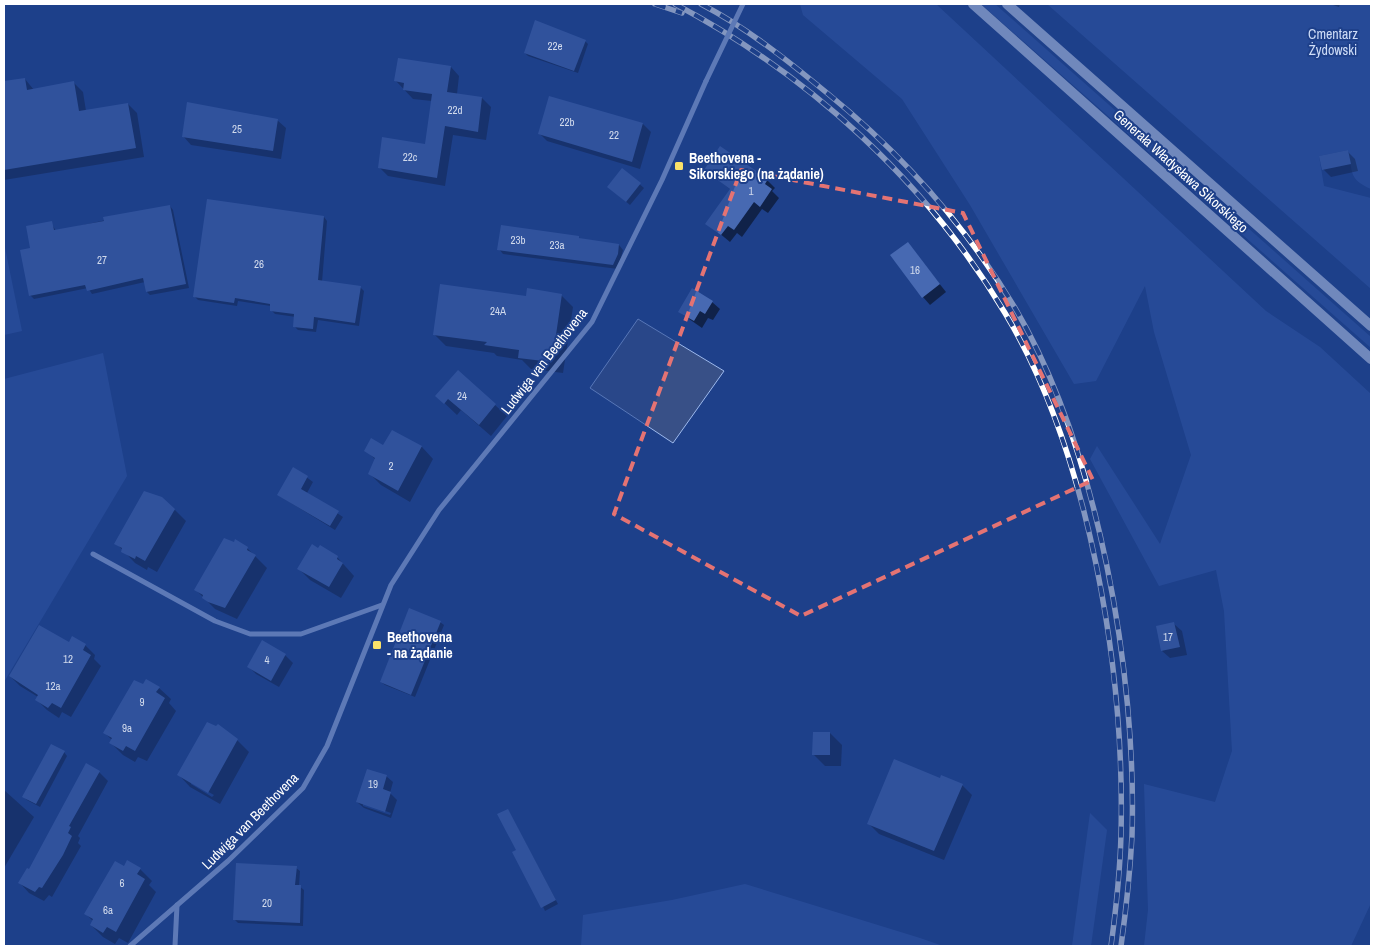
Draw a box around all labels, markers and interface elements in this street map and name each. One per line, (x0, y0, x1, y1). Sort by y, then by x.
park label: Cmentarz Żydowski (1308, 25, 1358, 59)
house number: 22e (547, 39, 563, 53)
house number: 22d (447, 103, 463, 117)
street label: Generała Władysława Sikorskiego (1110, 106, 1252, 236)
house number: 22b (559, 115, 575, 129)
house number: 25 (232, 122, 242, 136)
house number: 22 (609, 128, 619, 142)
place label: Beethovena - Sikorskiego (na żądanie) (689, 149, 824, 183)
house number: 22c (403, 150, 418, 164)
marker: Beethovena - Sikorskiego (na żądanie) (673, 160, 685, 172)
house number: 1 (748, 184, 754, 198)
house number: 23b (510, 233, 526, 247)
house number: 23a (549, 238, 565, 252)
house number: 27 (97, 253, 107, 267)
house number: 26 (254, 257, 264, 271)
house number: 16 (910, 263, 920, 277)
house number: 24A (490, 304, 507, 318)
street label: Ludwiga van Beethovena (497, 304, 591, 418)
house number: 24 (457, 389, 467, 403)
house number: 2 (388, 459, 394, 473)
place label: Beethovena - na żądanie (387, 628, 453, 662)
house number: 17 (1163, 630, 1173, 644)
marker: Beethovena - na żądanie (371, 639, 383, 651)
house number: 12 (63, 652, 73, 666)
house number: 4 (264, 653, 270, 667)
house number: 12a (45, 679, 61, 693)
house number: 9 (139, 695, 145, 709)
house number: 9a (122, 721, 132, 735)
street label: Ludwiga van Beethovena (198, 768, 303, 873)
house number: 19 (368, 777, 378, 791)
house number: 6 (119, 876, 125, 890)
house number: 20 (262, 896, 272, 910)
house number: 6a (103, 903, 113, 917)

